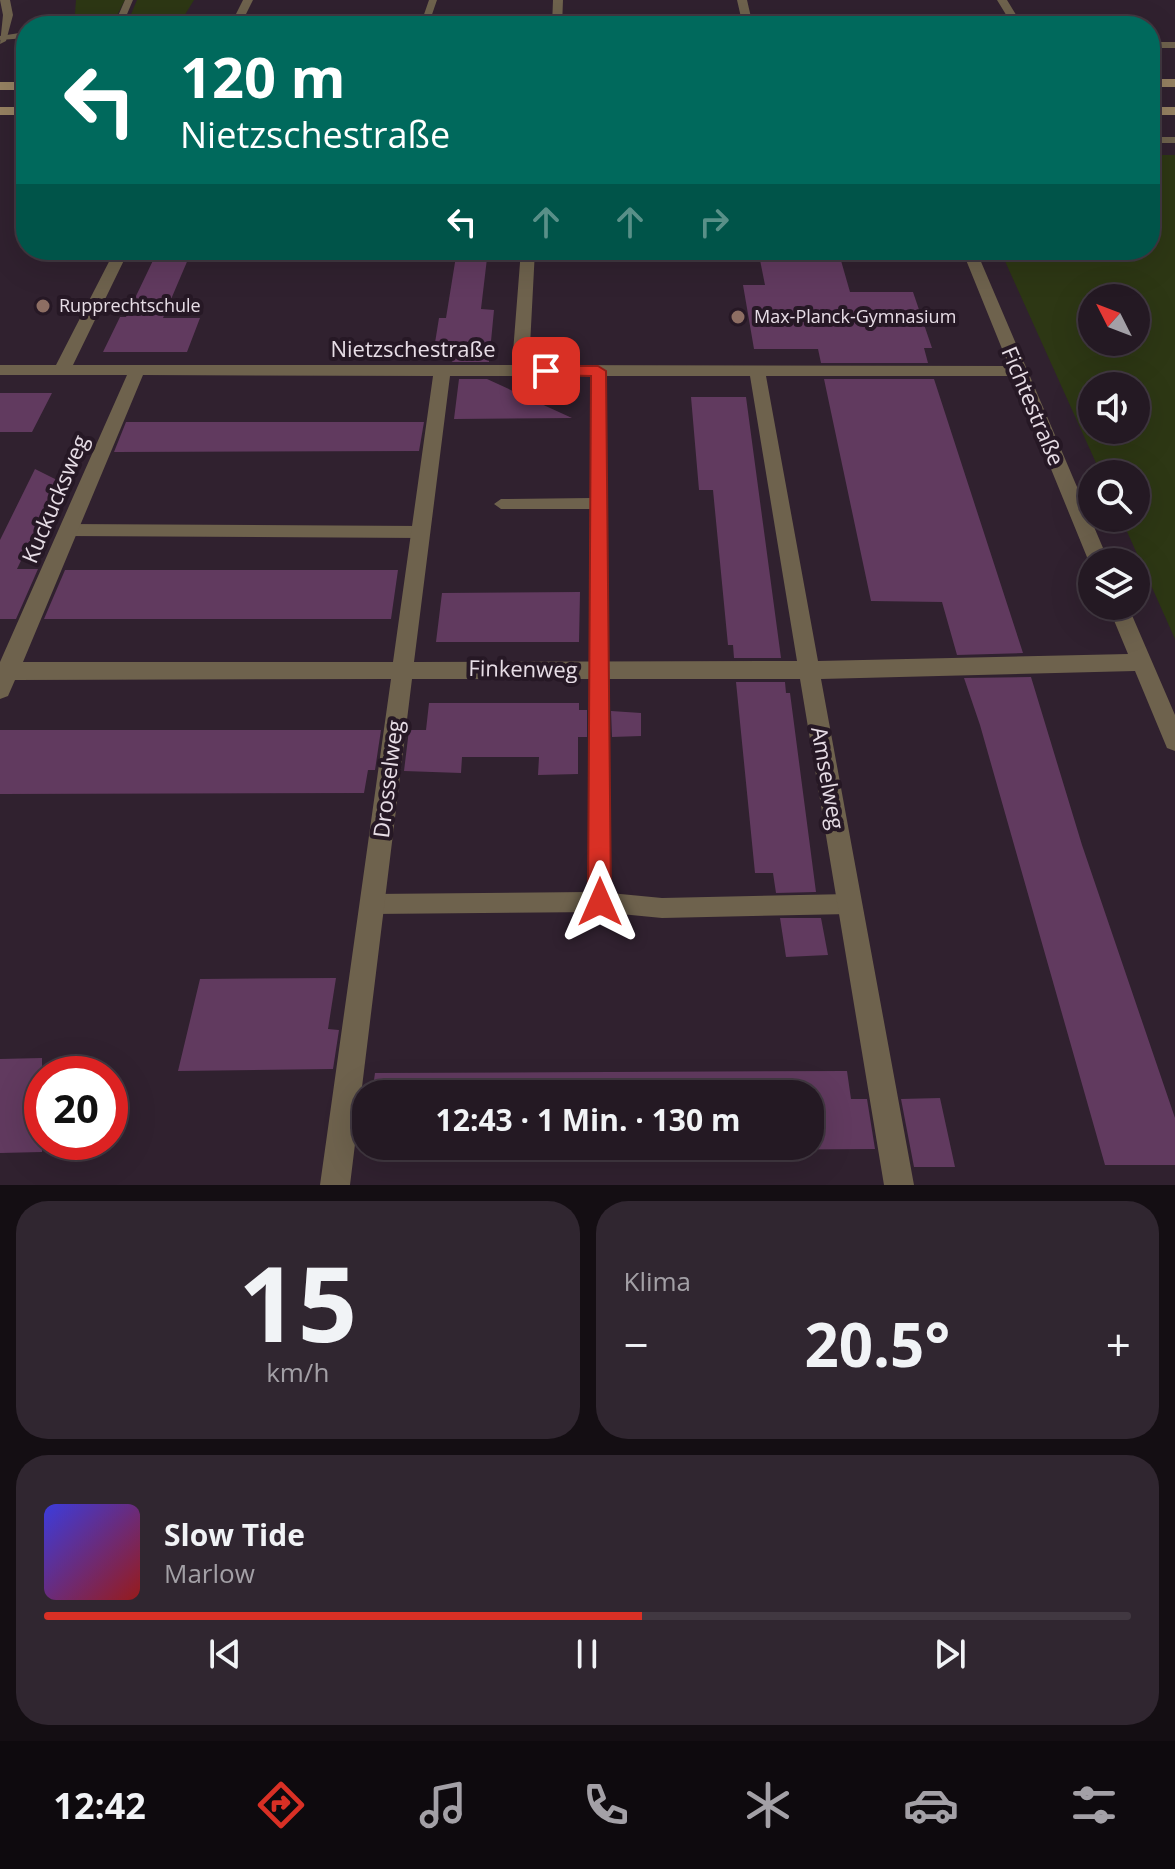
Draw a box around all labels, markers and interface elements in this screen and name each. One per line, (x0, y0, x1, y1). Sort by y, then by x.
text: 120 m (180, 38, 346, 114)
icon: left (48, 48, 152, 152)
text: Nietzschestraße (180, 110, 450, 159)
icon: left (440, 200, 484, 244)
icon: ahead (524, 200, 568, 244)
icon: ahead (608, 200, 652, 244)
icon: right (692, 200, 736, 244)
north arrow (1078, 284, 1150, 356)
map controls (1078, 284, 1150, 620)
place label: Rupprechtschule (59, 293, 201, 317)
marker: Rupprechtschule (34, 297, 52, 315)
place label: Max-Planck-Gymnasium (754, 304, 956, 328)
marker: Max-Planck-Gymnasium (729, 308, 747, 326)
street label: Nietzschestraße (330, 333, 496, 363)
pin (512, 337, 580, 405)
street label: Fichtestraße (995, 341, 1072, 470)
icon: arrive (524, 349, 568, 393)
button: sound (1078, 372, 1150, 444)
street label: Kuckucksweg (14, 430, 95, 567)
button: search (1078, 460, 1150, 532)
button: layers (1078, 548, 1150, 620)
street label: Finkenweg (468, 652, 578, 684)
street label: Drosselweg (365, 718, 409, 839)
street label: Amselweg (805, 724, 853, 832)
position arrow (558, 860, 642, 944)
speed limit sign: 20 (24, 1056, 128, 1160)
text: 12:43 · 1 Min. · 130 m (436, 1099, 740, 1140)
text: 15 (238, 1231, 357, 1372)
text: Klima (624, 1263, 691, 1299)
text: 20.5° (804, 1303, 950, 1385)
text: − (624, 1314, 649, 1374)
text: + (1106, 1314, 1131, 1374)
text: km/h (266, 1354, 329, 1390)
text: Slow Tide (164, 1514, 305, 1555)
text: Marlow (164, 1555, 255, 1591)
icon: previous (203, 1632, 247, 1676)
icon: pause (565, 1632, 609, 1676)
icon: next (928, 1632, 972, 1676)
icon: directions (253, 1777, 309, 1833)
icon: music (415, 1777, 471, 1833)
icon: phone (578, 1777, 634, 1833)
icon: climate (740, 1777, 796, 1833)
icon: car (903, 1777, 959, 1833)
icon: filters (1066, 1777, 1122, 1833)
text: 12:42 (53, 1781, 146, 1830)

